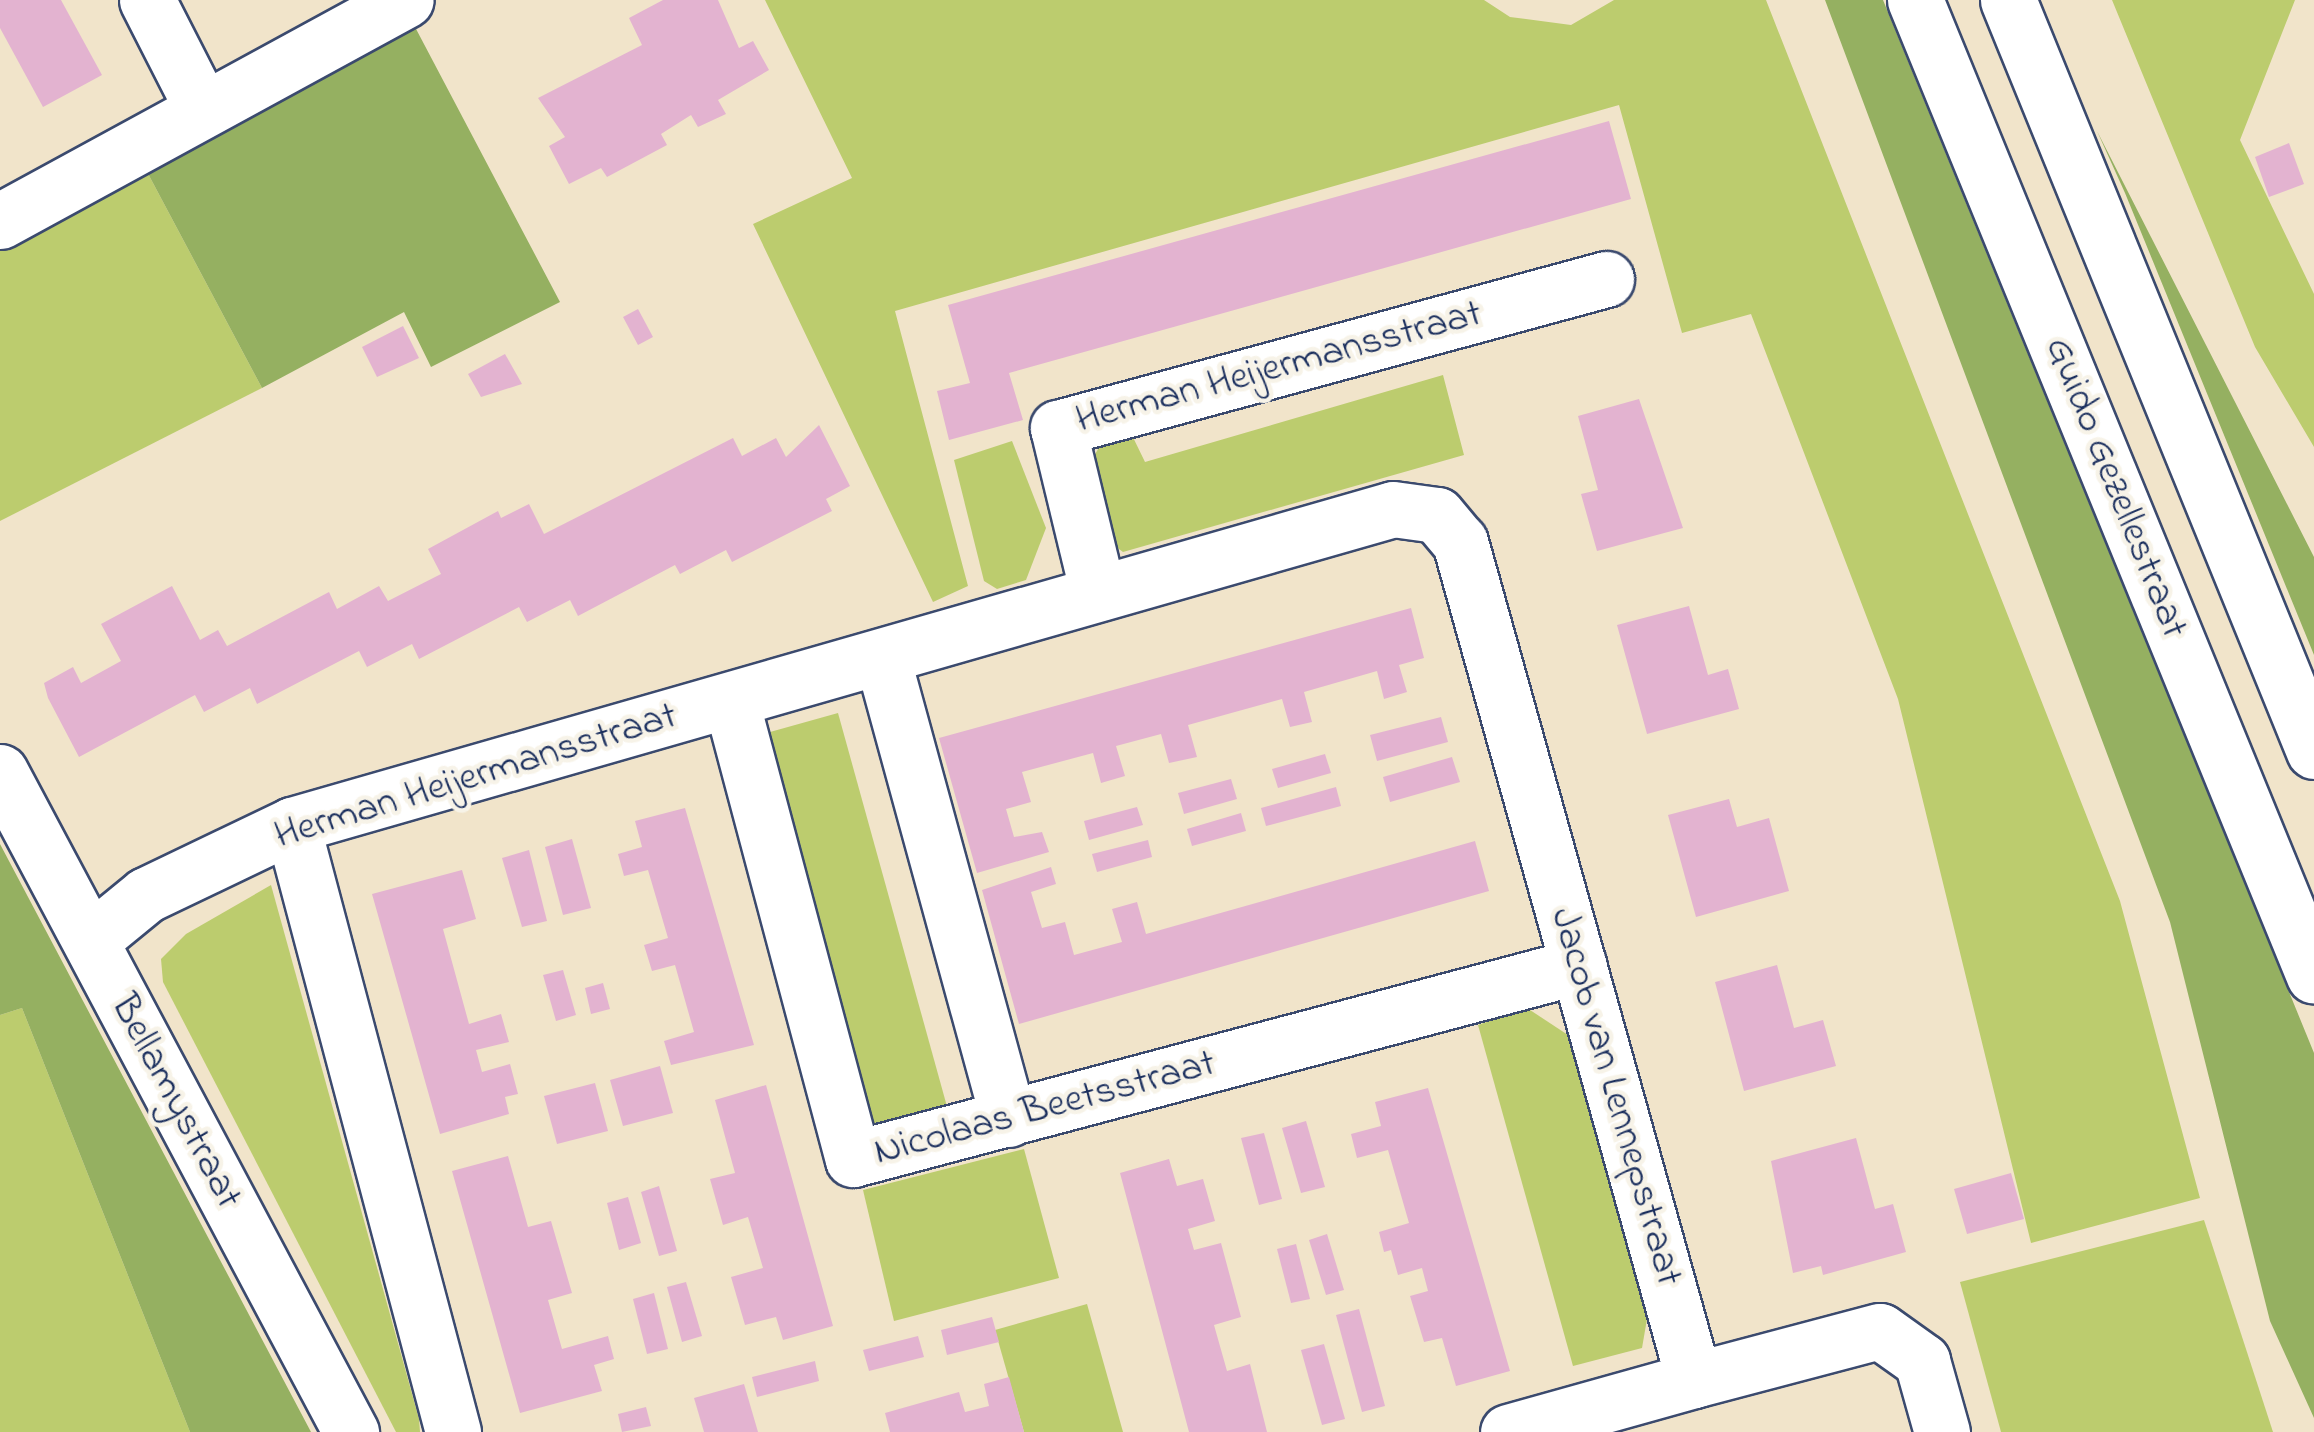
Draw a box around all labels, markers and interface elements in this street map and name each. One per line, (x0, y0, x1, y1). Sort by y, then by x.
street label: Herman Heijermansstraat (1071, 291, 1487, 445)
street label: Guido Gezellestraat (2033, 331, 2197, 645)
street label: Herman Heijermansstraat (269, 693, 683, 861)
street label: Jacob van Lennepstraat (1538, 902, 1692, 1292)
street label: Bellamystraat (98, 987, 252, 1217)
street label: Nicolaas Beetsstraat (869, 1040, 1221, 1178)

